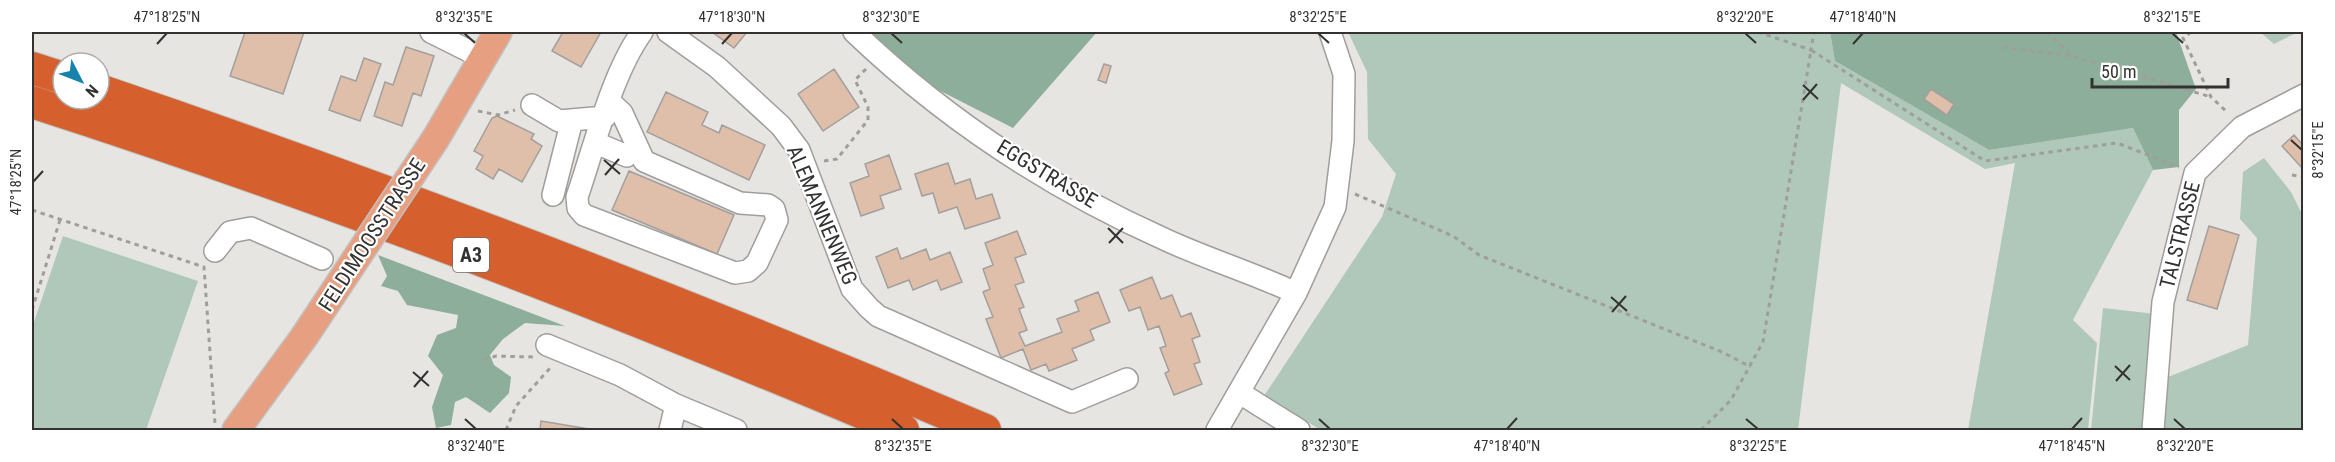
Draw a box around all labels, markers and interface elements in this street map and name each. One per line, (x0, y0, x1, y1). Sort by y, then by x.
text: 47°18'25"N (134, 8, 200, 26)
text: 8°32'35"E (435, 8, 493, 26)
text: 47°18'30"N (699, 8, 765, 26)
text: 8°32'30"E (862, 8, 920, 26)
text: 8°32'25"E (1289, 8, 1347, 26)
text: 8°32'20"E (1716, 8, 1774, 26)
text: 47°18'40"N (1830, 8, 1896, 26)
text: 8°32'15"E (2143, 8, 2201, 26)
north arrow (51, 51, 111, 111)
scale bar (2092, 51, 2228, 89)
text: 50 m (2101, 61, 2136, 82)
text: N (81, 81, 102, 101)
text: 8°32'15"E (2309, 121, 2327, 179)
street label: EGGSTRASSE (993, 135, 1101, 213)
street label: ALEMANNENWEG (782, 142, 862, 288)
text: 47°18'25"N (7, 149, 25, 215)
street label: FELDIMOOSSTRASSE (314, 154, 430, 316)
street label: TALSTRASSE (2155, 179, 2205, 291)
road number: A3 (453, 238, 489, 272)
text: 8°32'40"E (447, 437, 505, 455)
text: 8°32'35"E (874, 437, 932, 455)
text: 8°32'30"E (1301, 437, 1359, 455)
text: 47°18'40"N (1474, 437, 1540, 455)
text: 8°32'25"E (1729, 437, 1787, 455)
text: 47°18'45"N (2039, 437, 2105, 455)
text: 8°32'20"E (2156, 437, 2214, 455)

